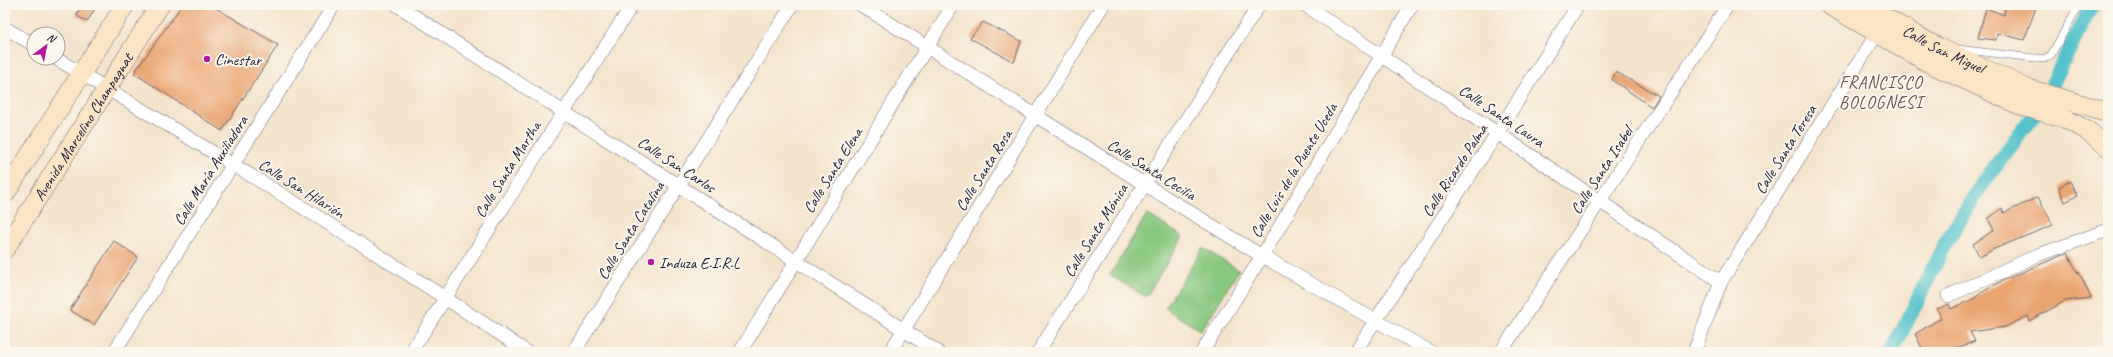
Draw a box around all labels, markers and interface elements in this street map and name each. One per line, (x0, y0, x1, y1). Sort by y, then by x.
street label: Calle San Miguel (1899, 21, 1990, 80)
north arrow (26, 26, 66, 66)
text: N (45, 30, 60, 46)
street label: Avenida Marcelino Champagnat (29, 48, 139, 205)
place label: Cinestar (215, 50, 263, 70)
marker: Cinestar (202, 54, 212, 64)
district label: FRANCISCO BOLOGNESI (1839, 72, 1926, 113)
street label: Calle Santa Laura (1455, 80, 1549, 152)
street label: Calle Luis de la Puente Uceda (1246, 98, 1343, 241)
street label: Calle Santa Teresa (1750, 100, 1822, 198)
street label: Calle María Auxiliadora (169, 111, 253, 229)
street label: Calle Santa Martha (470, 116, 546, 221)
street label: Calle Ricardo Palma (1417, 120, 1493, 221)
street label: Calle Santa Isabel (1566, 120, 1639, 218)
street label: Calle Santa Elena (799, 123, 868, 217)
street label: Calle Santa Rosa (951, 125, 1018, 215)
street label: Calle San Carlos (634, 132, 720, 198)
street label: Calle Santa Cecilia (1104, 135, 1201, 206)
street label: Calle San Hilarión (255, 155, 349, 223)
street label: Calle Santa Catalina (593, 176, 670, 283)
street label: Calle Santa Mónica (1059, 179, 1133, 281)
place label: Induza E.I.R.L (659, 253, 741, 273)
marker: Induza E.I.R.L (646, 257, 656, 267)

